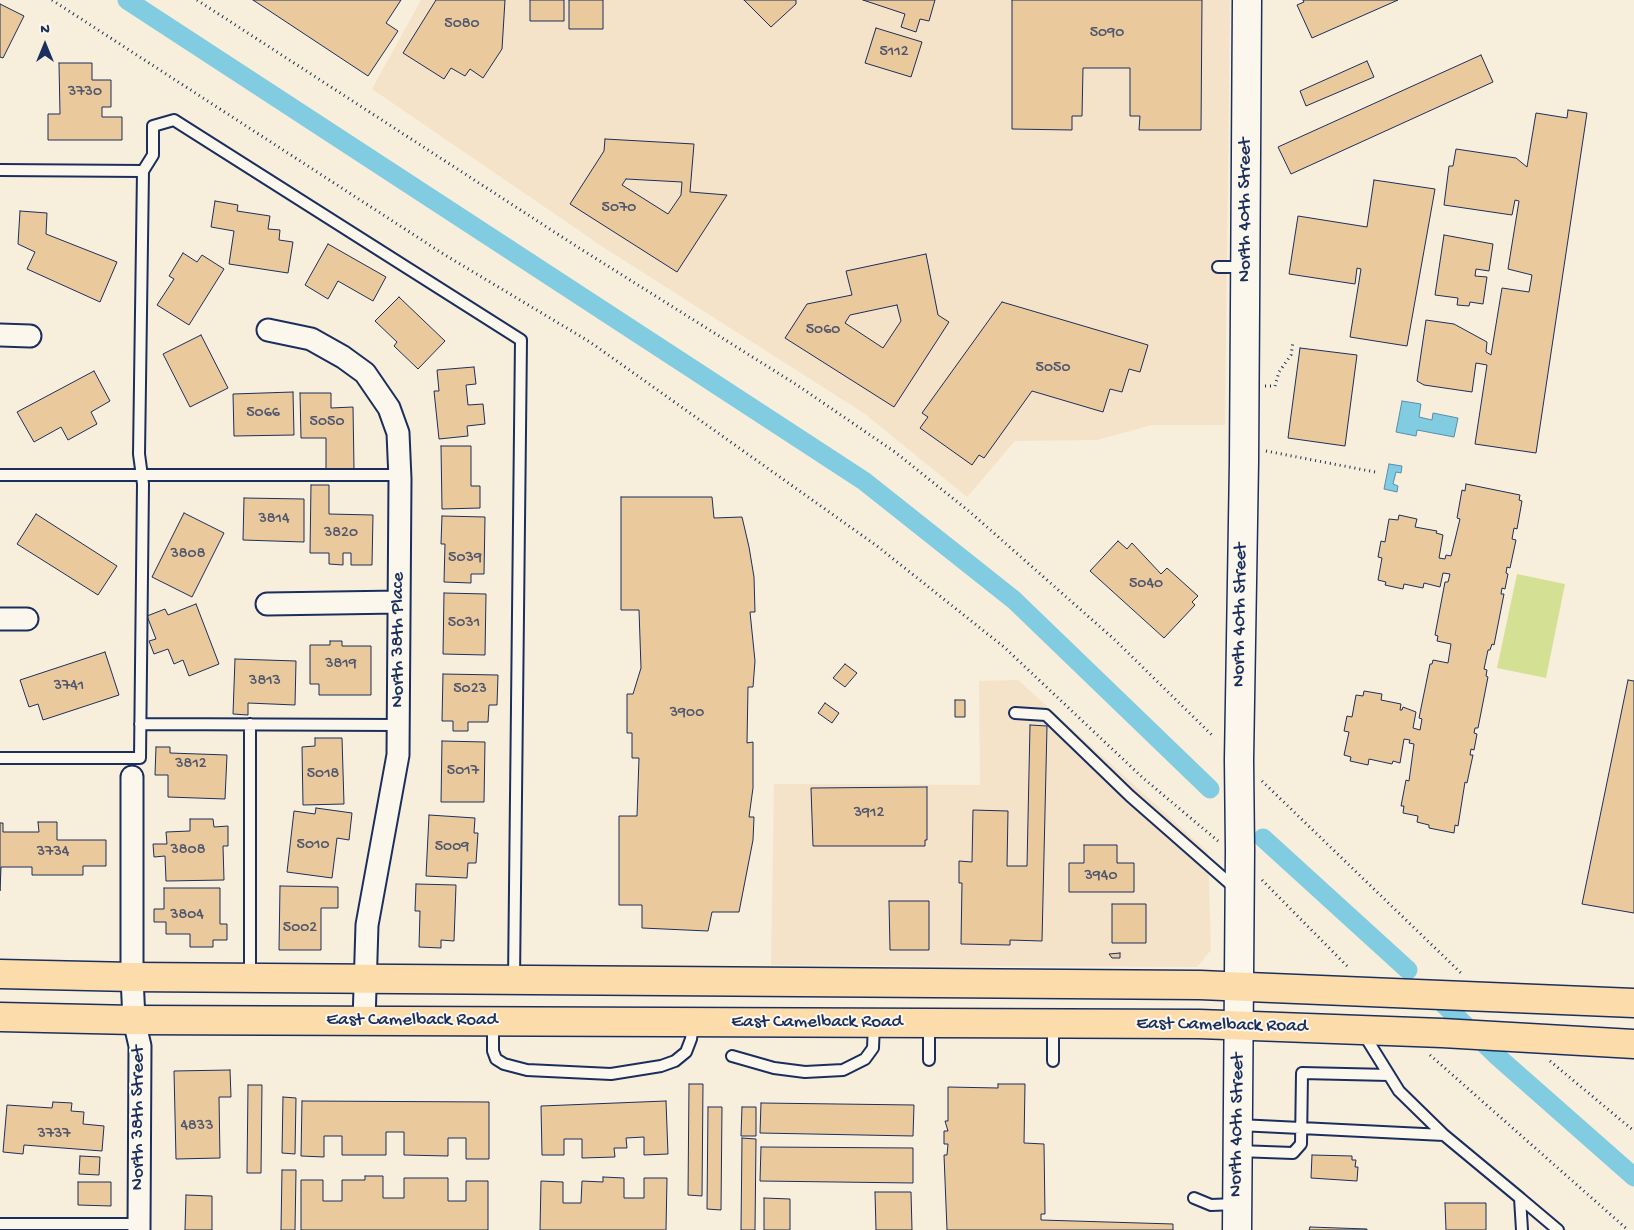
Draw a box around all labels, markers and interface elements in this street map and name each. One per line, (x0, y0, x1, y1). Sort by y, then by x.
house number: 5080 (444, 15, 480, 35)
north arrow (20, 20, 70, 70)
text: N (40, 21, 50, 38)
house number: 5090 (1090, 24, 1124, 44)
house number: 5112 (879, 43, 909, 63)
house number: 3730 (68, 83, 102, 103)
street label: North 40th Street (1235, 138, 1257, 282)
house number: 5070 (602, 199, 636, 219)
house number: 5060 (806, 321, 840, 341)
house number: 5050 (1036, 359, 1070, 379)
house number: 5066 (246, 404, 280, 424)
house number: 5050 (310, 413, 344, 433)
house number: 3814 (258, 510, 290, 530)
house number: 3820 (324, 524, 358, 544)
street label: North 40th Street (1228, 543, 1254, 687)
house number: 3808 (171, 545, 205, 565)
house number: 5039 (448, 549, 482, 569)
street label: North 38th Place (388, 572, 410, 708)
house number: 5040 (1129, 575, 1163, 595)
house number: 5031 (448, 614, 480, 634)
house number: 3819 (325, 655, 357, 675)
house number: 3813 (249, 672, 281, 692)
house number: 3741 (54, 677, 84, 697)
house number: 5023 (453, 680, 487, 700)
house number: 3900 (670, 704, 704, 724)
house number: 3812 (175, 755, 207, 775)
house number: 5017 (447, 762, 479, 782)
house number: 5018 (307, 765, 339, 785)
house number: 3912 (854, 804, 884, 824)
house number: 5010 (296, 836, 330, 856)
house number: 5009 (435, 838, 469, 858)
house number: 3808 (171, 841, 205, 861)
house number: 3734 (37, 843, 69, 863)
house number: 3940 (1085, 867, 1117, 887)
house number: 3804 (170, 906, 204, 926)
house number: 5002 (283, 919, 317, 939)
street label: East Camelback Road (326, 1010, 498, 1032)
street label: East Camelback Road (731, 1012, 903, 1034)
street label: East Camelback Road (1136, 1013, 1308, 1039)
street label: North 38th Street (128, 1046, 150, 1190)
street label: North 40th Street (1225, 1053, 1251, 1197)
house number: 4833 (181, 1117, 213, 1137)
house number: 3737 (37, 1125, 71, 1145)

